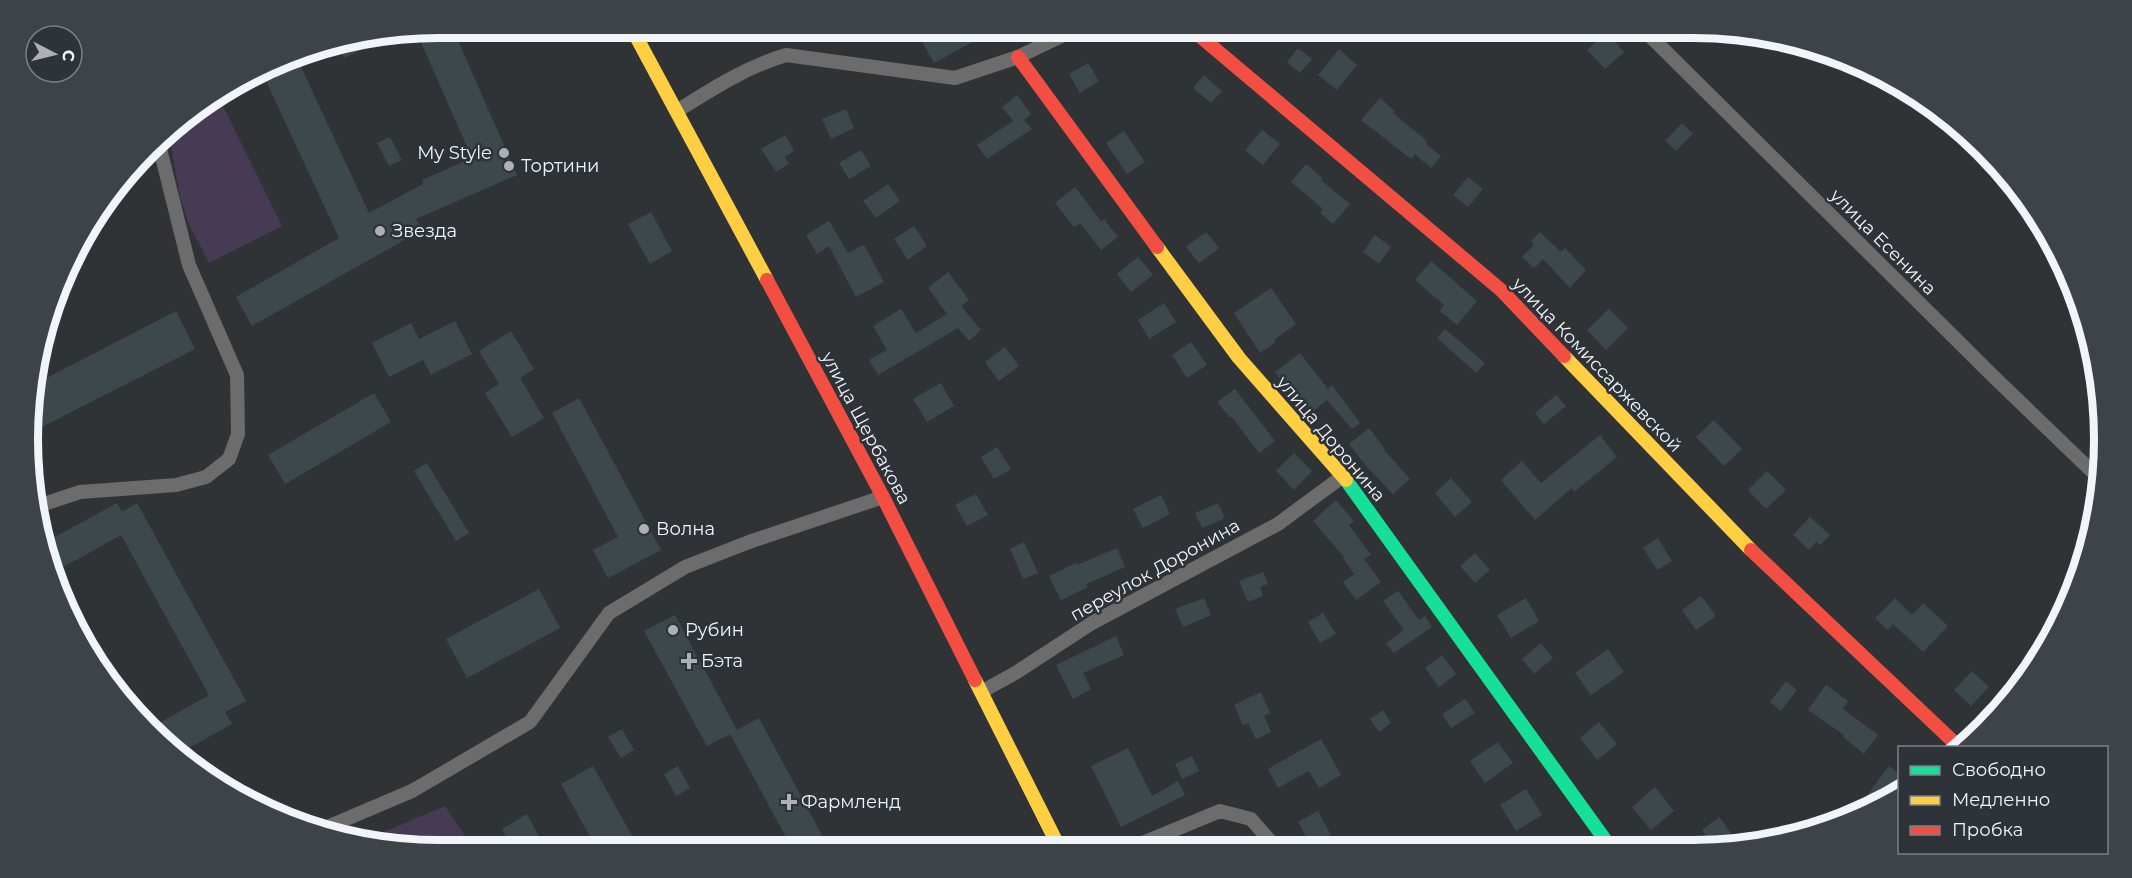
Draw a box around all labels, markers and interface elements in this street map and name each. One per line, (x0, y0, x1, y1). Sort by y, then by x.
north arrow (24, 24, 84, 84)
text: С (58, 49, 79, 63)
place label: My Style (417, 142, 492, 164)
marker: My Style (497, 146, 511, 160)
place label: Тортини (521, 155, 599, 177)
marker: Тортини (502, 159, 516, 173)
street label: улица Есенина (1825, 184, 1941, 300)
place label: Звезда (392, 220, 457, 242)
marker: Звезда (373, 224, 387, 238)
street label: улица Комиссаржевской (1507, 272, 1686, 457)
street label: улица Щербакова (816, 347, 916, 508)
street label: улица Доронина (1271, 371, 1390, 506)
street label: переулок Доронина (1066, 514, 1244, 626)
place label: Волна (656, 518, 715, 540)
marker: Волна (637, 522, 651, 536)
place label: Рубин (685, 619, 744, 641)
marker: Рубин (666, 623, 680, 637)
place label: Бэта (701, 650, 743, 672)
marker: Бэта (682, 654, 696, 668)
legend (1898, 746, 2108, 854)
text: Свободно (1952, 759, 2046, 781)
text: Медленно (1952, 789, 2050, 811)
place label: Фармленд (801, 791, 901, 813)
marker: Фармленд (782, 795, 796, 809)
text: Пробка (1952, 819, 2023, 841)

